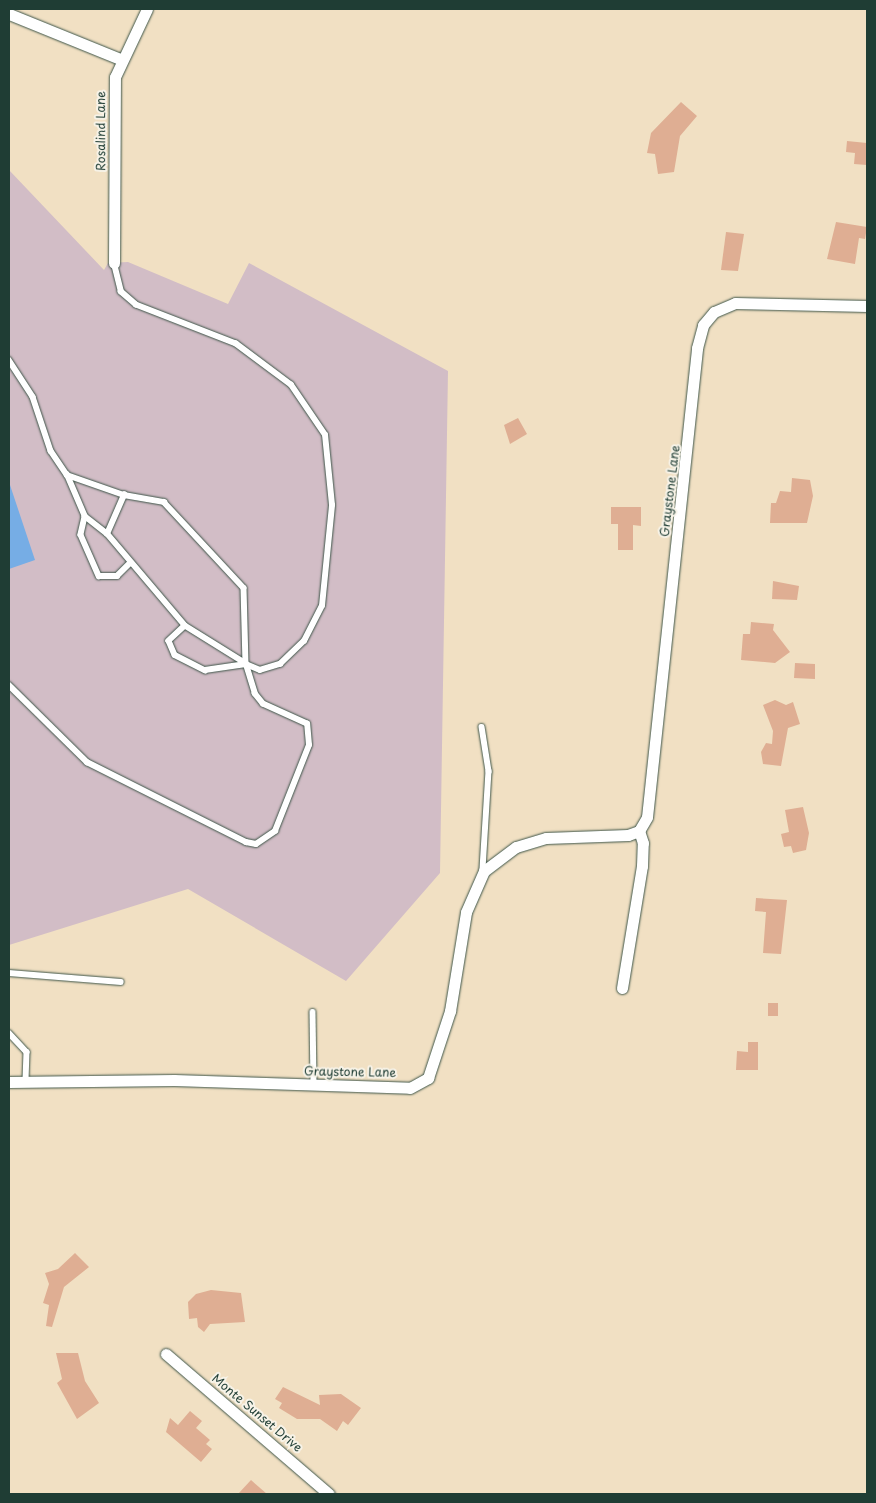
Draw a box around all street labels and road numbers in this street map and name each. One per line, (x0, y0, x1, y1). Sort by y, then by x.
street label: Rosalind Lane (94, 91, 108, 171)
street label: Graystone Lane (657, 444, 683, 538)
street label: Graystone Lane (304, 1064, 396, 1080)
street label: Monte Sunset Drive (209, 1371, 305, 1455)

